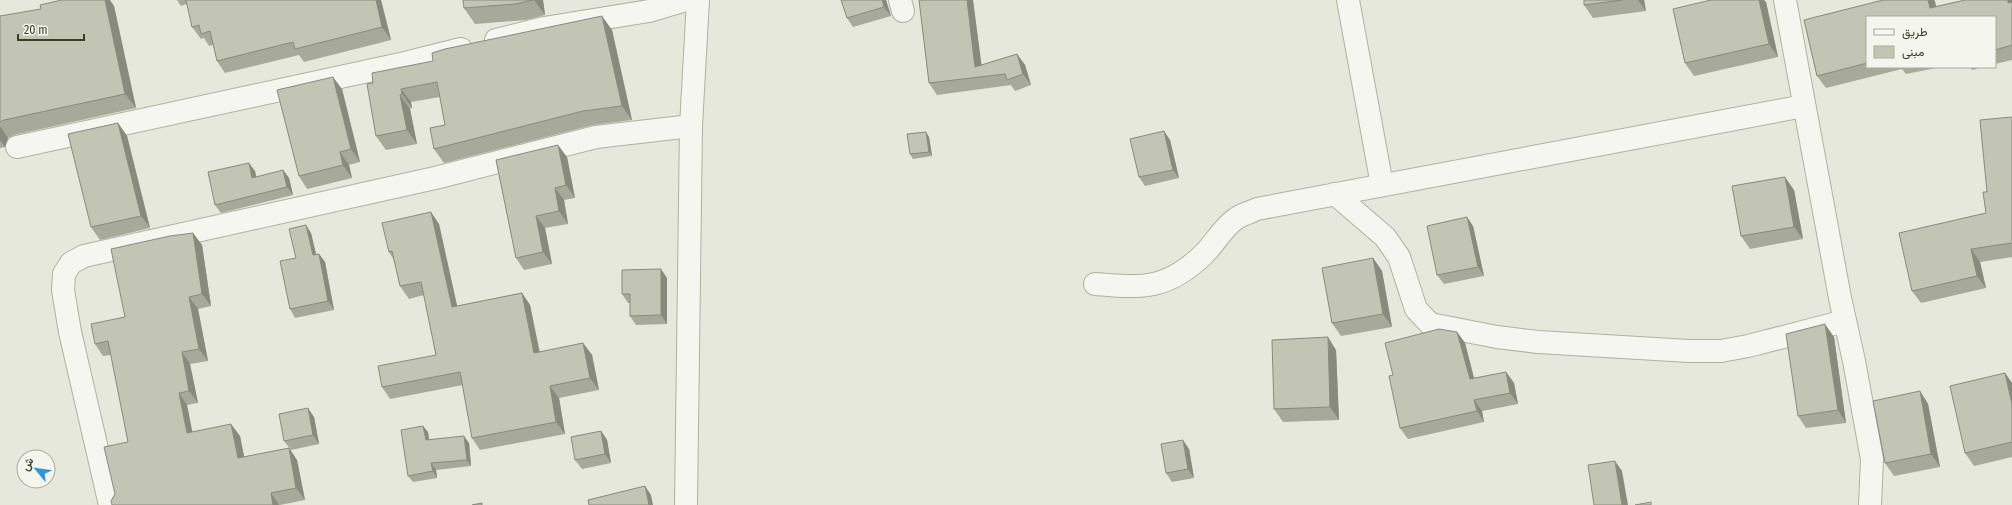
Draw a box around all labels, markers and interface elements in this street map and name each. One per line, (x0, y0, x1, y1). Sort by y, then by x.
scale bar (18, 16, 84, 42)
legend (1866, 16, 1996, 68)
text: 20 m (24, 23, 48, 37)
text: طريق (1902, 25, 1928, 40)
text: مبنى (1902, 45, 1924, 60)
north arrow (16, 449, 56, 489)
text: ش (19, 455, 37, 473)

